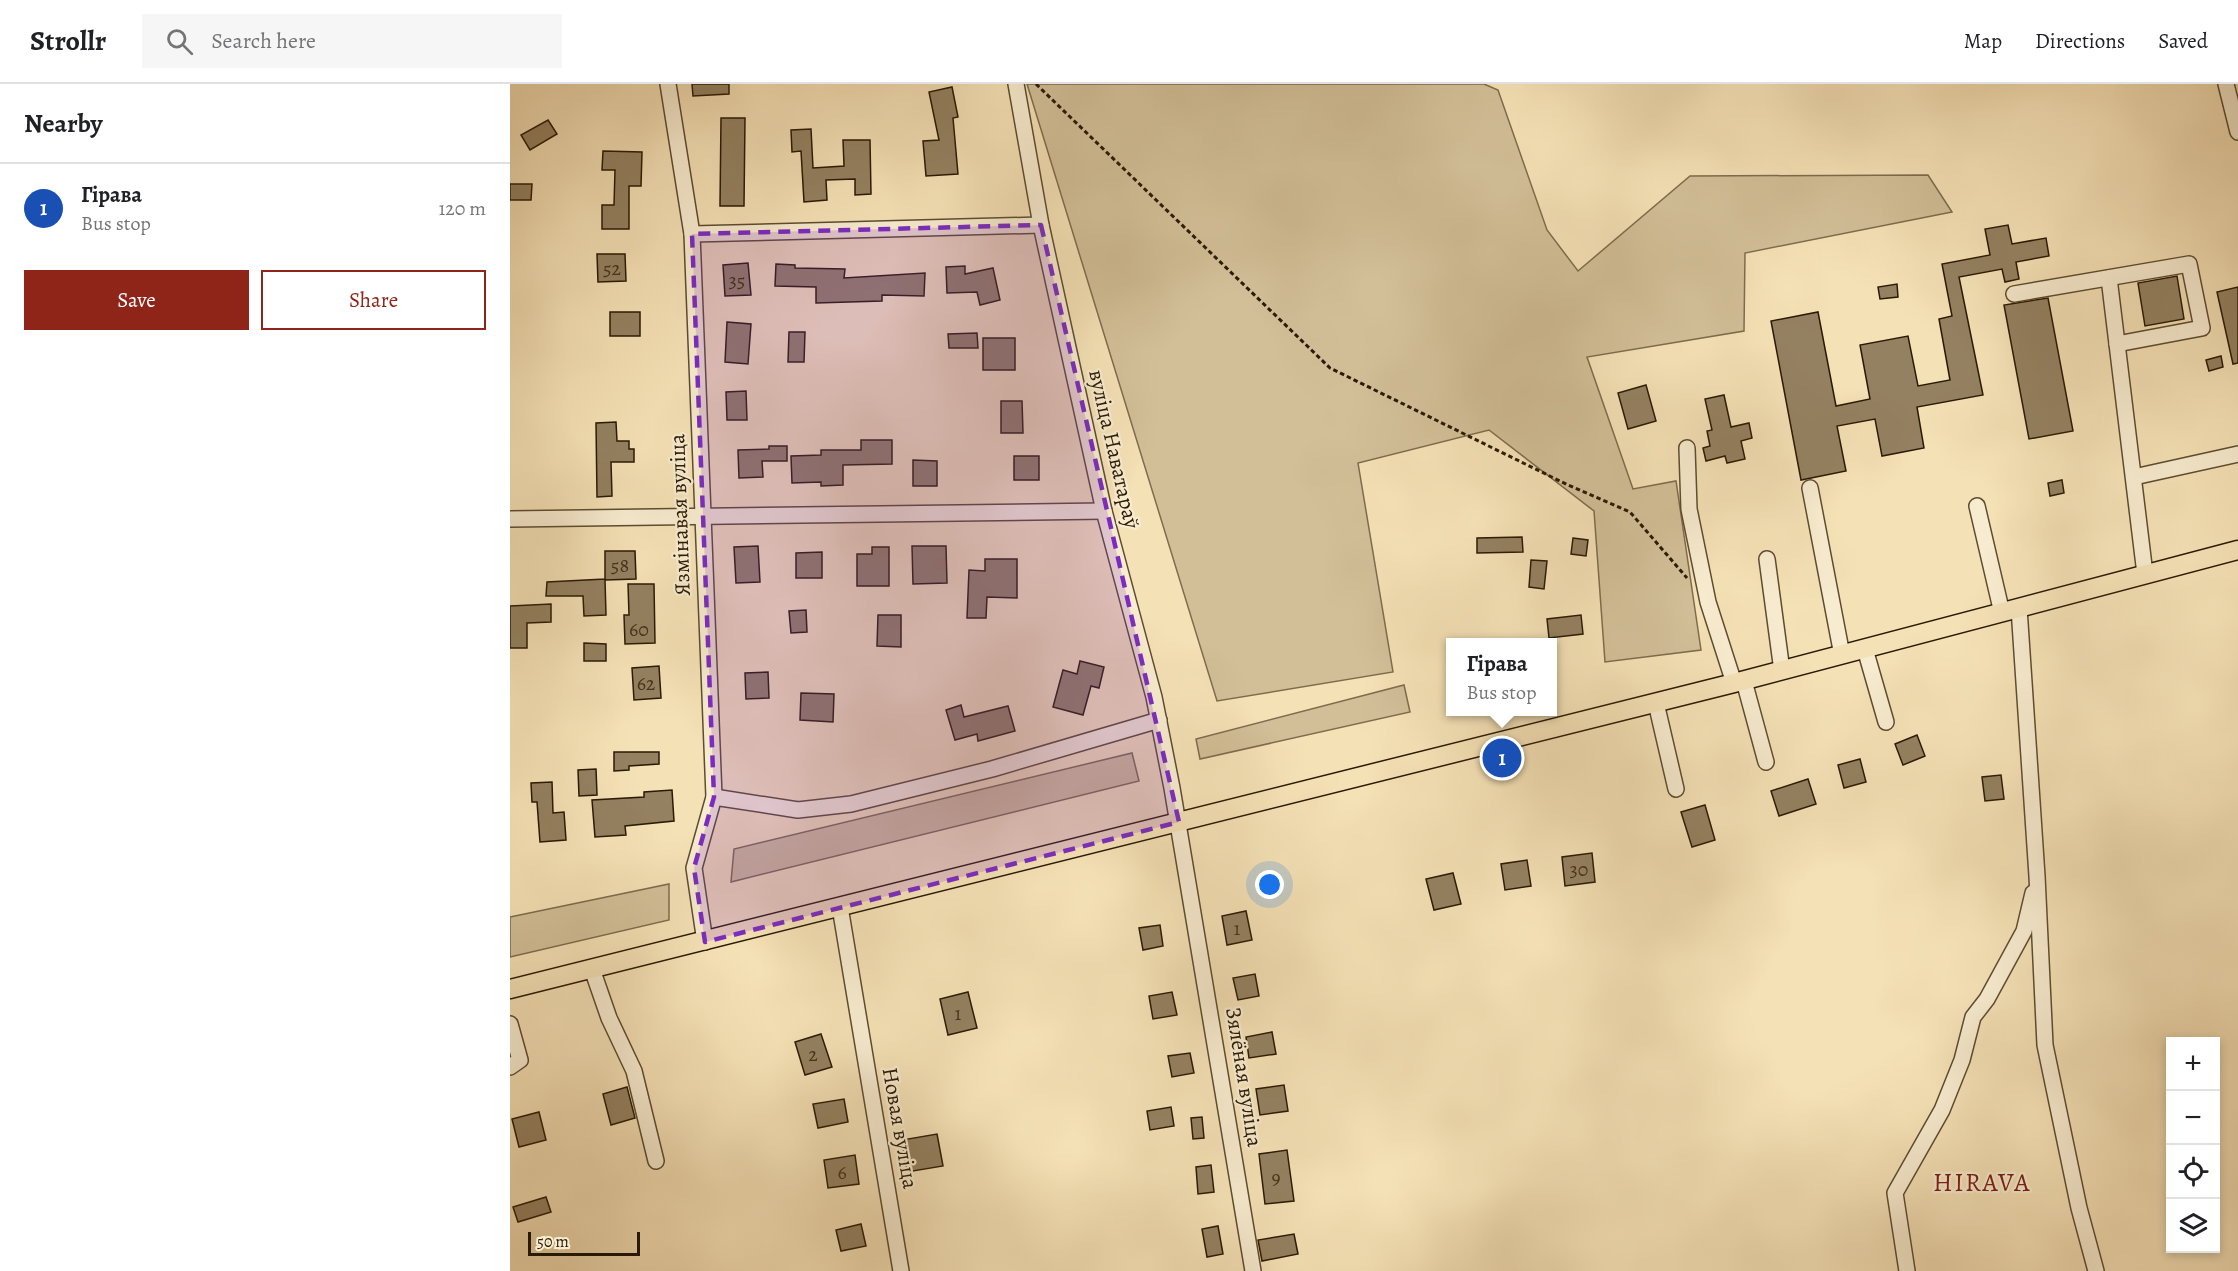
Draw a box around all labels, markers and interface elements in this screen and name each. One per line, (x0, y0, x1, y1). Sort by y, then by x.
search box (142, 14, 562, 68)
text: Strollr (30, 22, 106, 60)
icon: search (163, 25, 196, 58)
text: Search here (211, 26, 316, 56)
text: Map (1964, 27, 2002, 55)
text: Directions (2035, 27, 2125, 55)
text: Saved (2158, 27, 2208, 55)
text: Nearby (24, 106, 103, 141)
text: Гірава (81, 180, 142, 210)
text: 1 (40, 195, 47, 222)
text: 120 m (438, 195, 486, 222)
text: Bus stop (81, 210, 151, 237)
house number: 52 (603, 255, 622, 282)
house number: 35 (729, 267, 745, 294)
button: Save (24, 270, 249, 330)
button: Share (261, 270, 486, 330)
street label: вуліца Наватараў (1081, 367, 1147, 532)
street label: Язмінавая вуліца (662, 433, 698, 597)
house number: 58 (611, 552, 629, 579)
house number: 60 (629, 616, 649, 643)
popup (1446, 638, 1557, 716)
text: Гірава (1467, 649, 1527, 679)
house number: 62 (637, 670, 656, 697)
text: Bus stop (1467, 679, 1536, 706)
pin: 1 (1482, 736, 1522, 780)
house number: 30 (1570, 856, 1588, 883)
your location (1255, 870, 1284, 899)
house number: 1 (1234, 915, 1241, 942)
house number: 1 (955, 1000, 962, 1027)
street label: Зялёная вуліца (1218, 1005, 1270, 1150)
map controls (2166, 1037, 2220, 1253)
button: + (2166, 1037, 2220, 1091)
house number: 2 (808, 1041, 818, 1068)
street label: Новая вуліца (875, 1065, 926, 1192)
button: − (2166, 1091, 2220, 1145)
button: locate (2166, 1145, 2220, 1199)
house number: 6 (837, 1159, 847, 1186)
house number: 9 (1271, 1164, 1281, 1191)
district label: HIRAVA (1933, 1165, 2031, 1200)
button: layers (2166, 1199, 2220, 1253)
scale bar (528, 1229, 640, 1256)
text: 50 m (537, 1231, 569, 1253)

